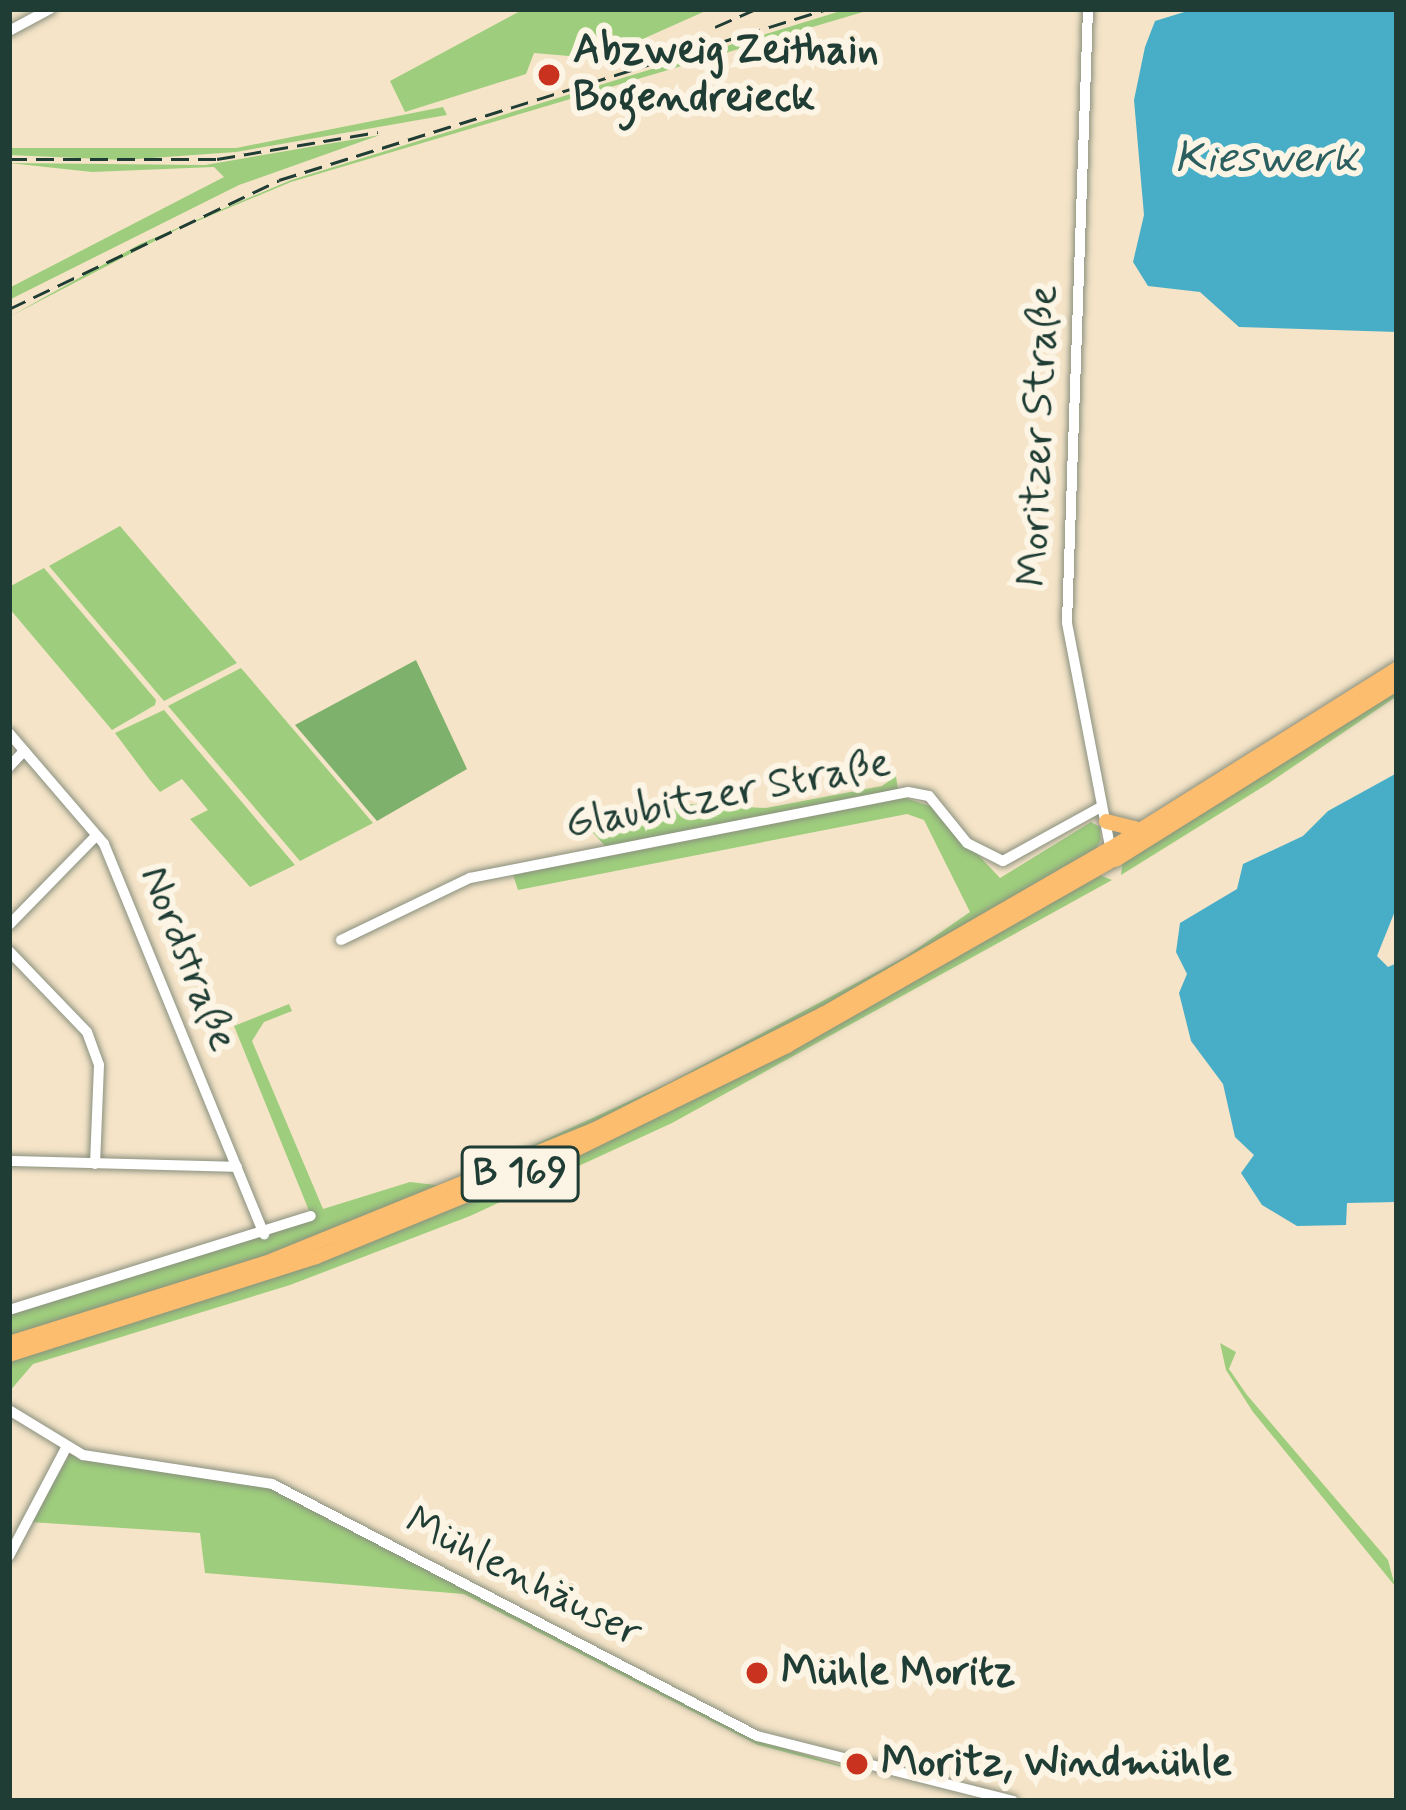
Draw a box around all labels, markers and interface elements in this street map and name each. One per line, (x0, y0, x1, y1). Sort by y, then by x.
place label: Abzweig Zeithain Bogendreieck (573, 26, 884, 124)
marker: Abzweig Zeithain Bogendreieck (536, 62, 562, 88)
water label: Kieswerk (1174, 132, 1358, 186)
street label: Moritzer Straße (1010, 288, 1070, 584)
street label: Glaubitzer Straße (561, 739, 895, 851)
street label: Nordstraße (127, 859, 247, 1059)
road number: B 169 (460, 1141, 580, 1207)
street label: Mühlenhäuser (396, 1497, 650, 1659)
place label: Mühle Moritz (781, 1648, 1023, 1698)
marker: Mühle Moritz (744, 1660, 770, 1686)
place label: Moritz, Windmühle (881, 1739, 1222, 1789)
marker: Moritz, Windmühle (844, 1751, 870, 1777)

